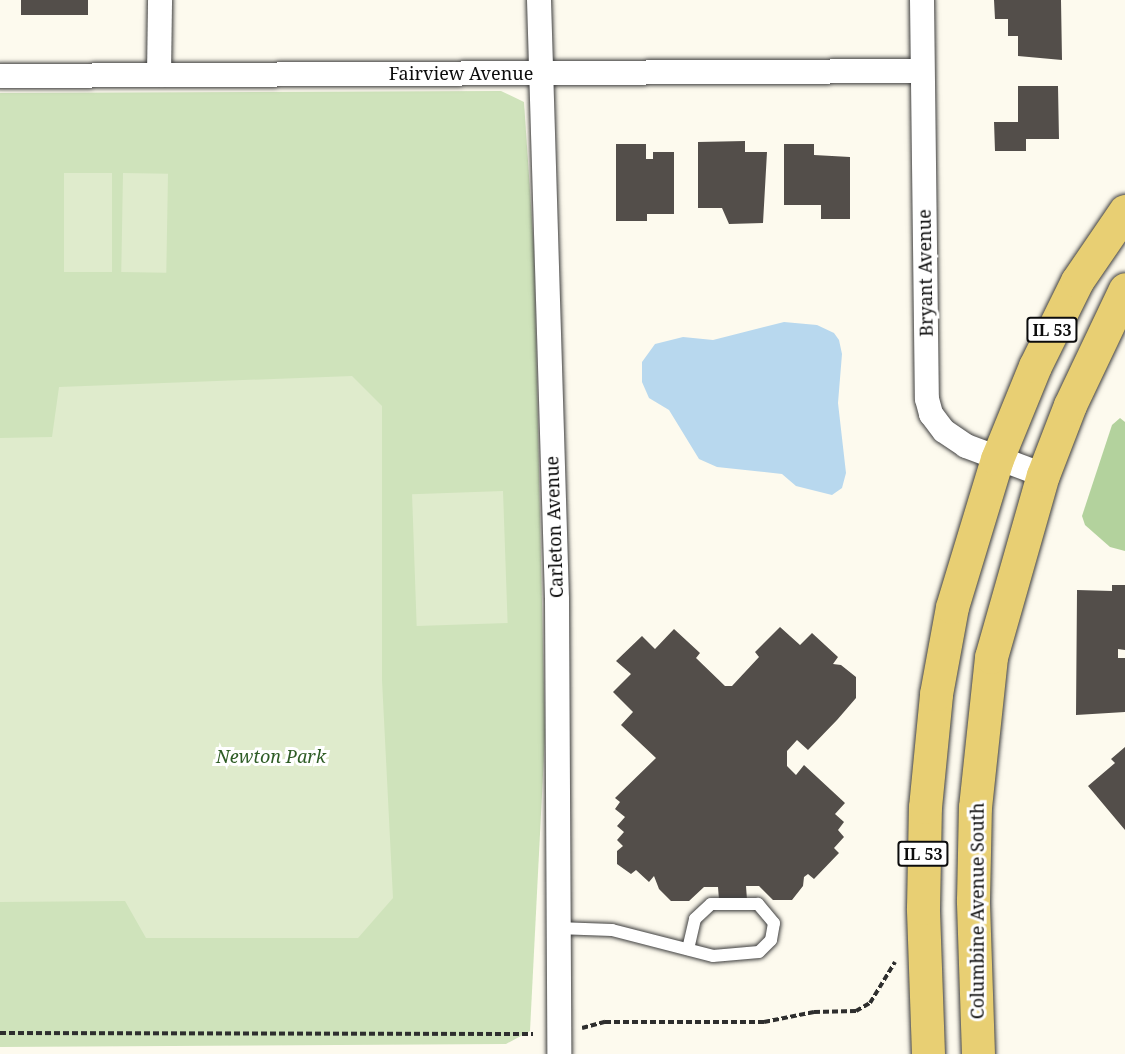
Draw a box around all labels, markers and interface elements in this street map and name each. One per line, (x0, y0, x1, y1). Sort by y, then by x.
street label: Fairview Avenue (389, 62, 533, 84)
street label: Bryant Avenue (913, 209, 937, 337)
road number: IL 53 (1025, 317, 1079, 343)
street label: Carleton Avenue (541, 456, 567, 598)
park label: Newton Park (216, 745, 326, 767)
street label: Columbine Avenue South (966, 803, 988, 1019)
road number: IL 53 (896, 841, 950, 867)

